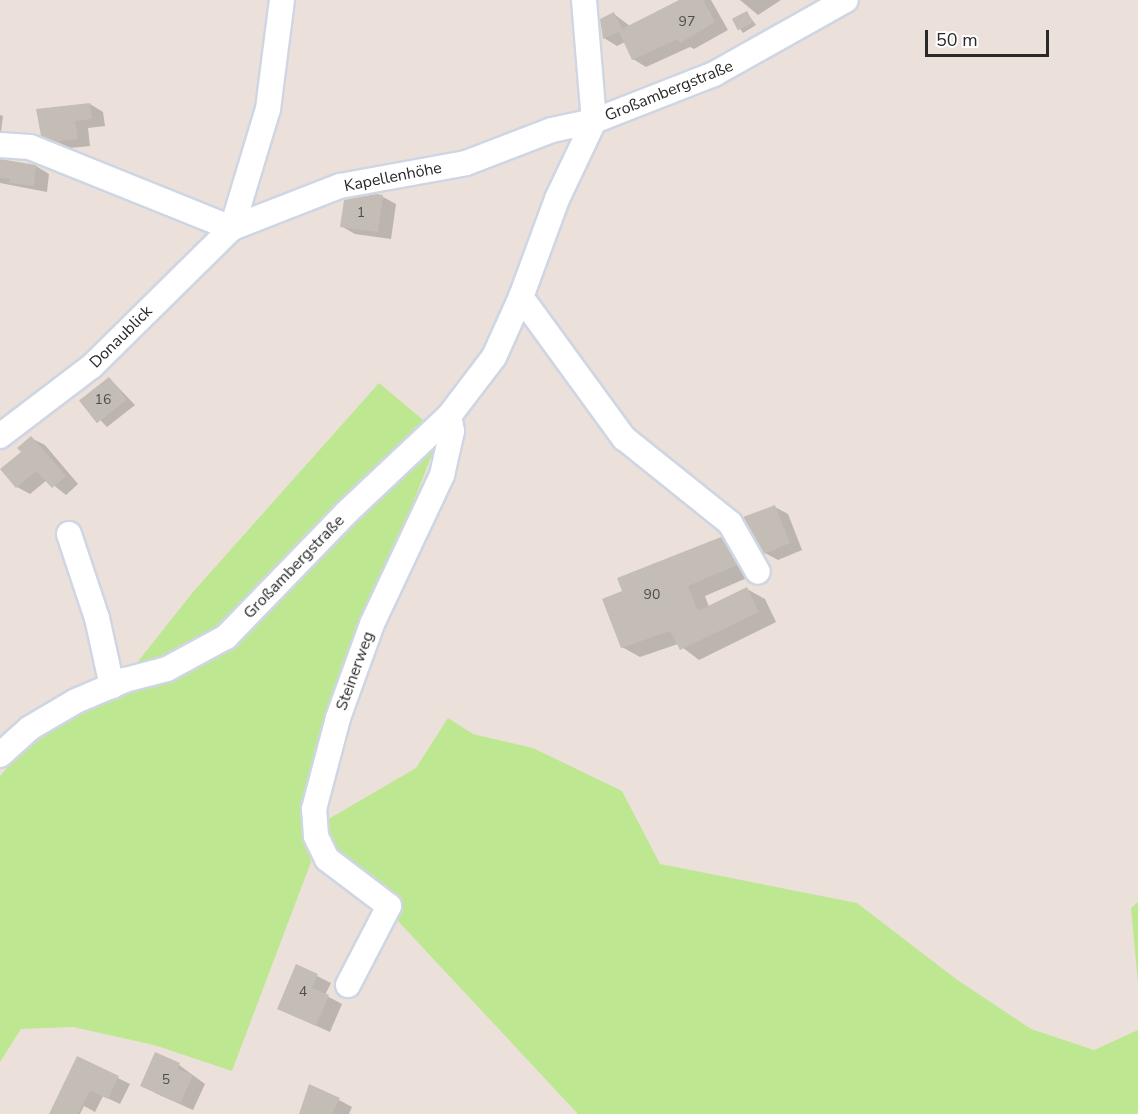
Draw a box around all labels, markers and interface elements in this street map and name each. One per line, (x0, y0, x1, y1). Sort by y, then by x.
house number: 97 (679, 14, 695, 30)
scale bar (928, 18, 1052, 56)
text: 50 m (936, 28, 978, 52)
street label: Großambergstraße (602, 56, 736, 126)
street label: Kapellenhöhe (343, 158, 443, 196)
house number: 1 (357, 205, 365, 221)
street label: Donaublick (86, 302, 156, 372)
house number: 16 (95, 392, 111, 408)
street label: Großambergstraße (240, 511, 348, 623)
house number: 90 (644, 587, 660, 603)
street label: Steinerweg (332, 629, 378, 713)
house number: 4 (299, 984, 307, 1000)
house number: 5 (162, 1072, 170, 1088)

